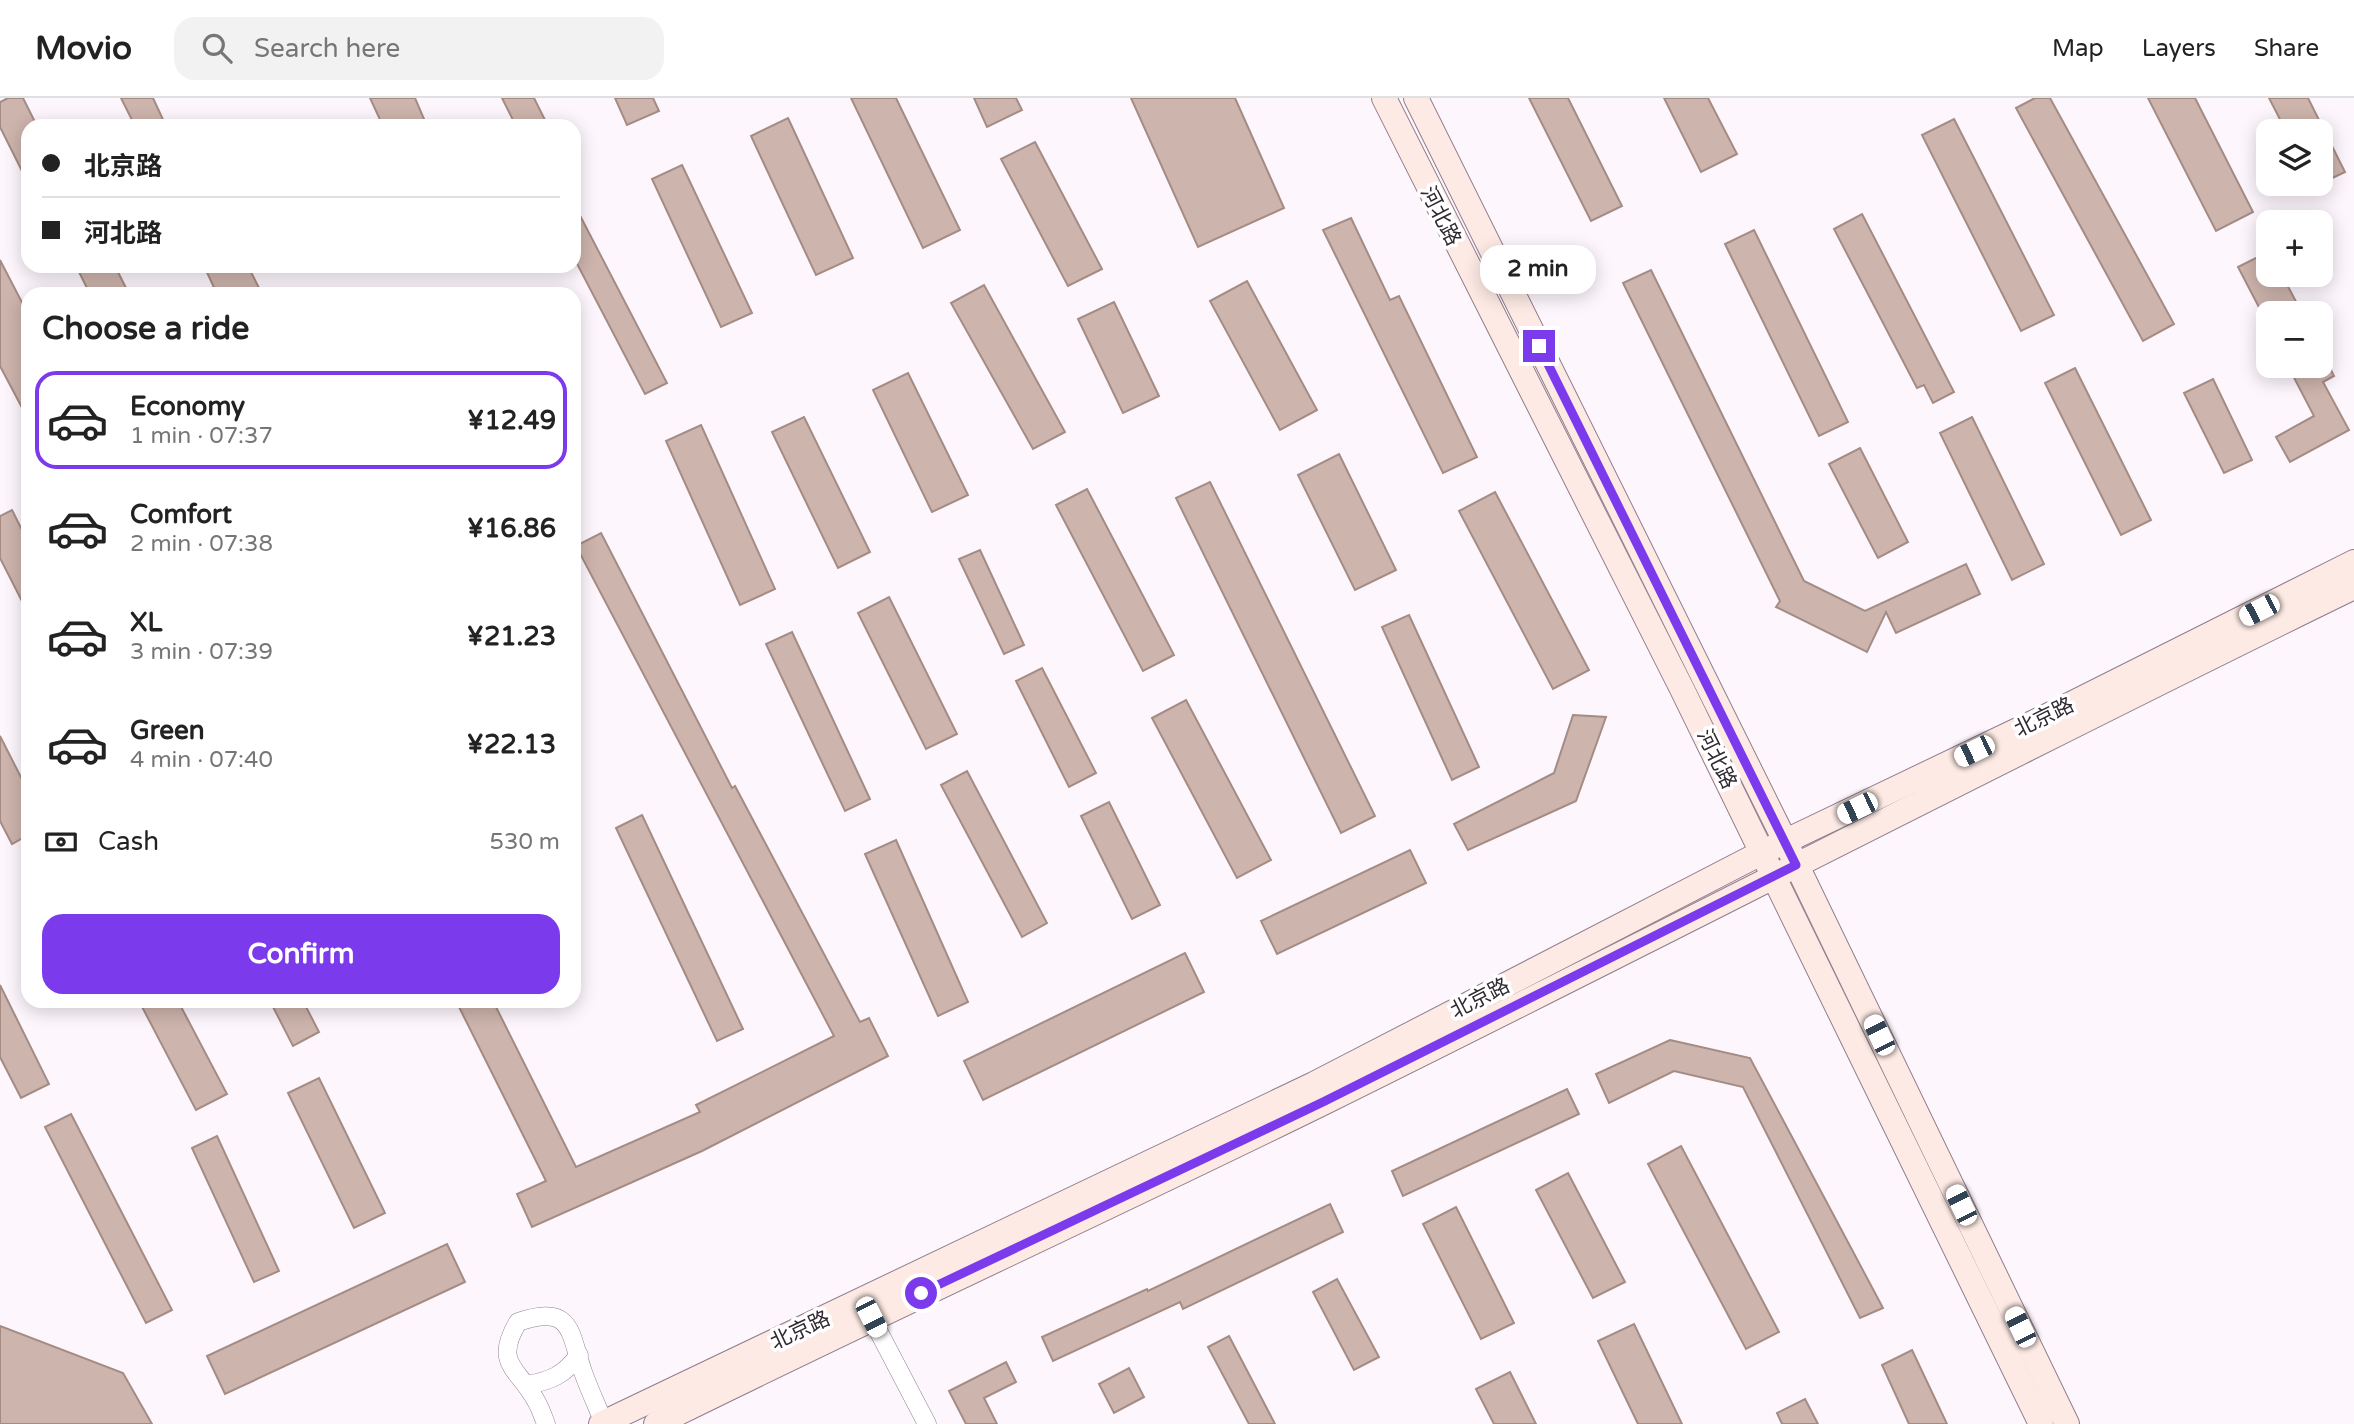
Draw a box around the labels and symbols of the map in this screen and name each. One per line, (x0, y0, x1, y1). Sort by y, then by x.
street label: 河北路 (1415, 182, 1466, 250)
callout: 2 min (1481, 244, 1597, 294)
route end (1523, 330, 1555, 362)
car (2236, 591, 2283, 629)
street label: 北京路 (2010, 692, 2078, 742)
street label: 河北路 (1692, 725, 1742, 793)
car (1951, 732, 1998, 770)
car (1834, 789, 1881, 827)
street label: 北京路 (1446, 973, 1514, 1024)
car (1861, 1012, 1898, 1058)
car (1943, 1182, 1980, 1228)
route start (905, 1277, 937, 1309)
car (853, 1294, 890, 1340)
car (2002, 1304, 2039, 1350)
street label: 北京路 (766, 1306, 834, 1355)

